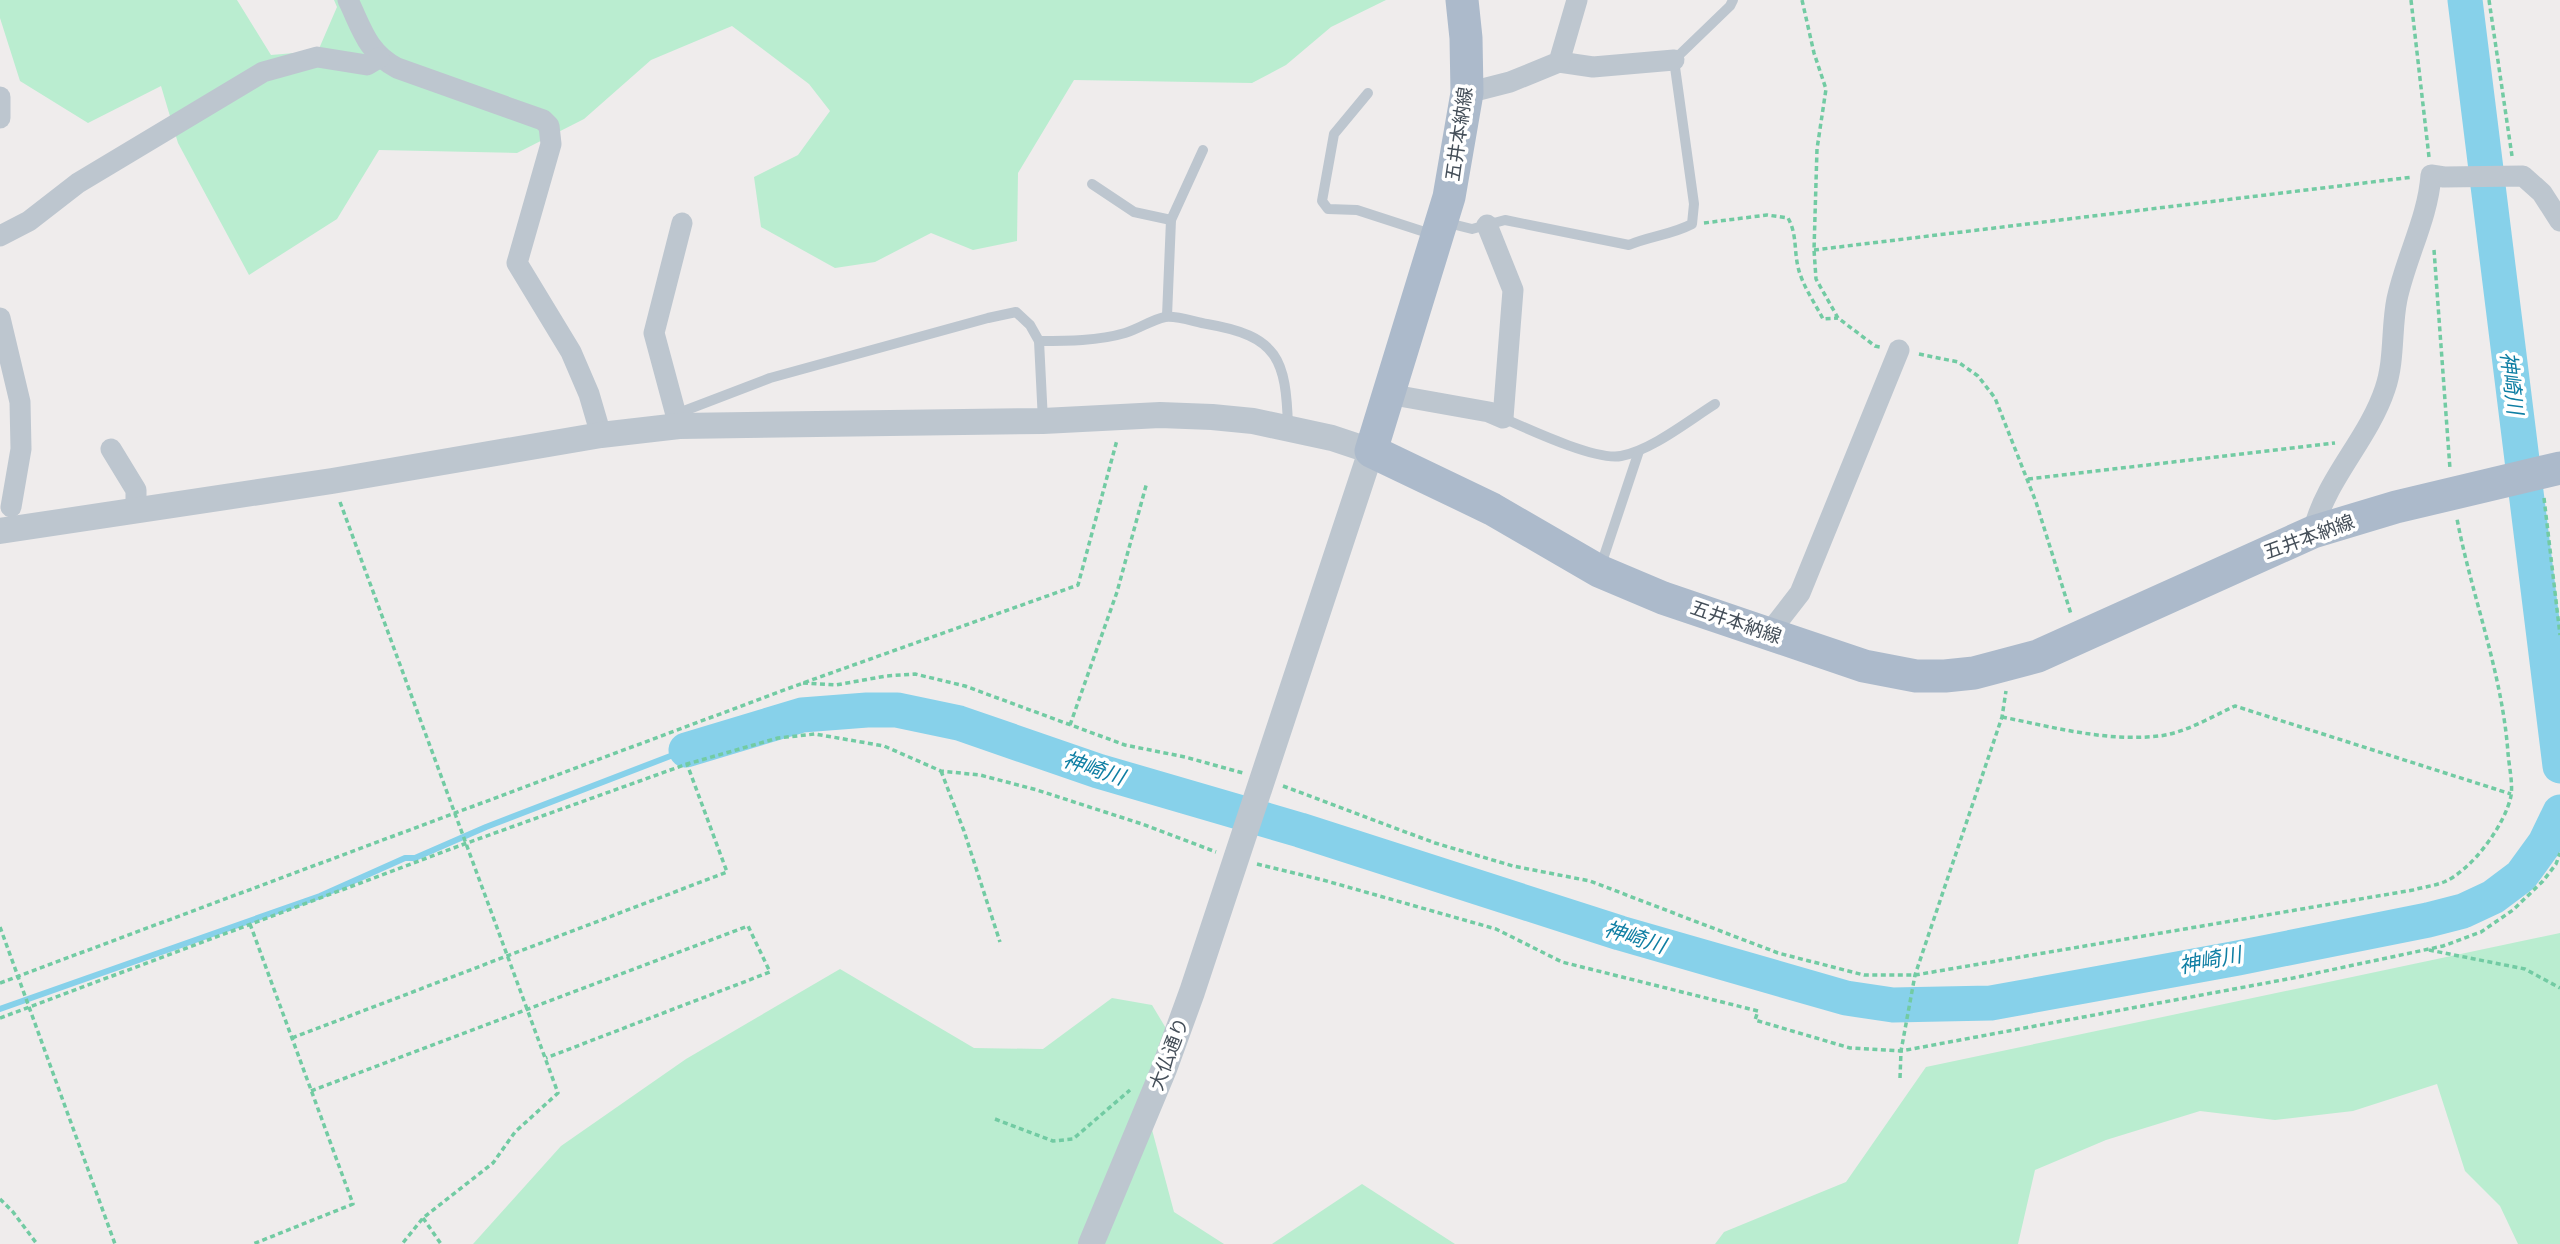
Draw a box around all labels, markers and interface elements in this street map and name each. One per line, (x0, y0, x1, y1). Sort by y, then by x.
street label: 五井本納線 (1441, 85, 1477, 183)
water label: 神崎川 (2496, 350, 2528, 418)
street label: 五井本納線 (2260, 510, 2358, 564)
street label: 五井本納線 (1687, 596, 1785, 648)
water label: 神崎川 (1060, 746, 1130, 790)
water label: 神崎川 (1601, 916, 1671, 959)
water label: 神崎川 (2177, 941, 2245, 978)
street label: 大仏通り (1145, 1014, 1193, 1094)

